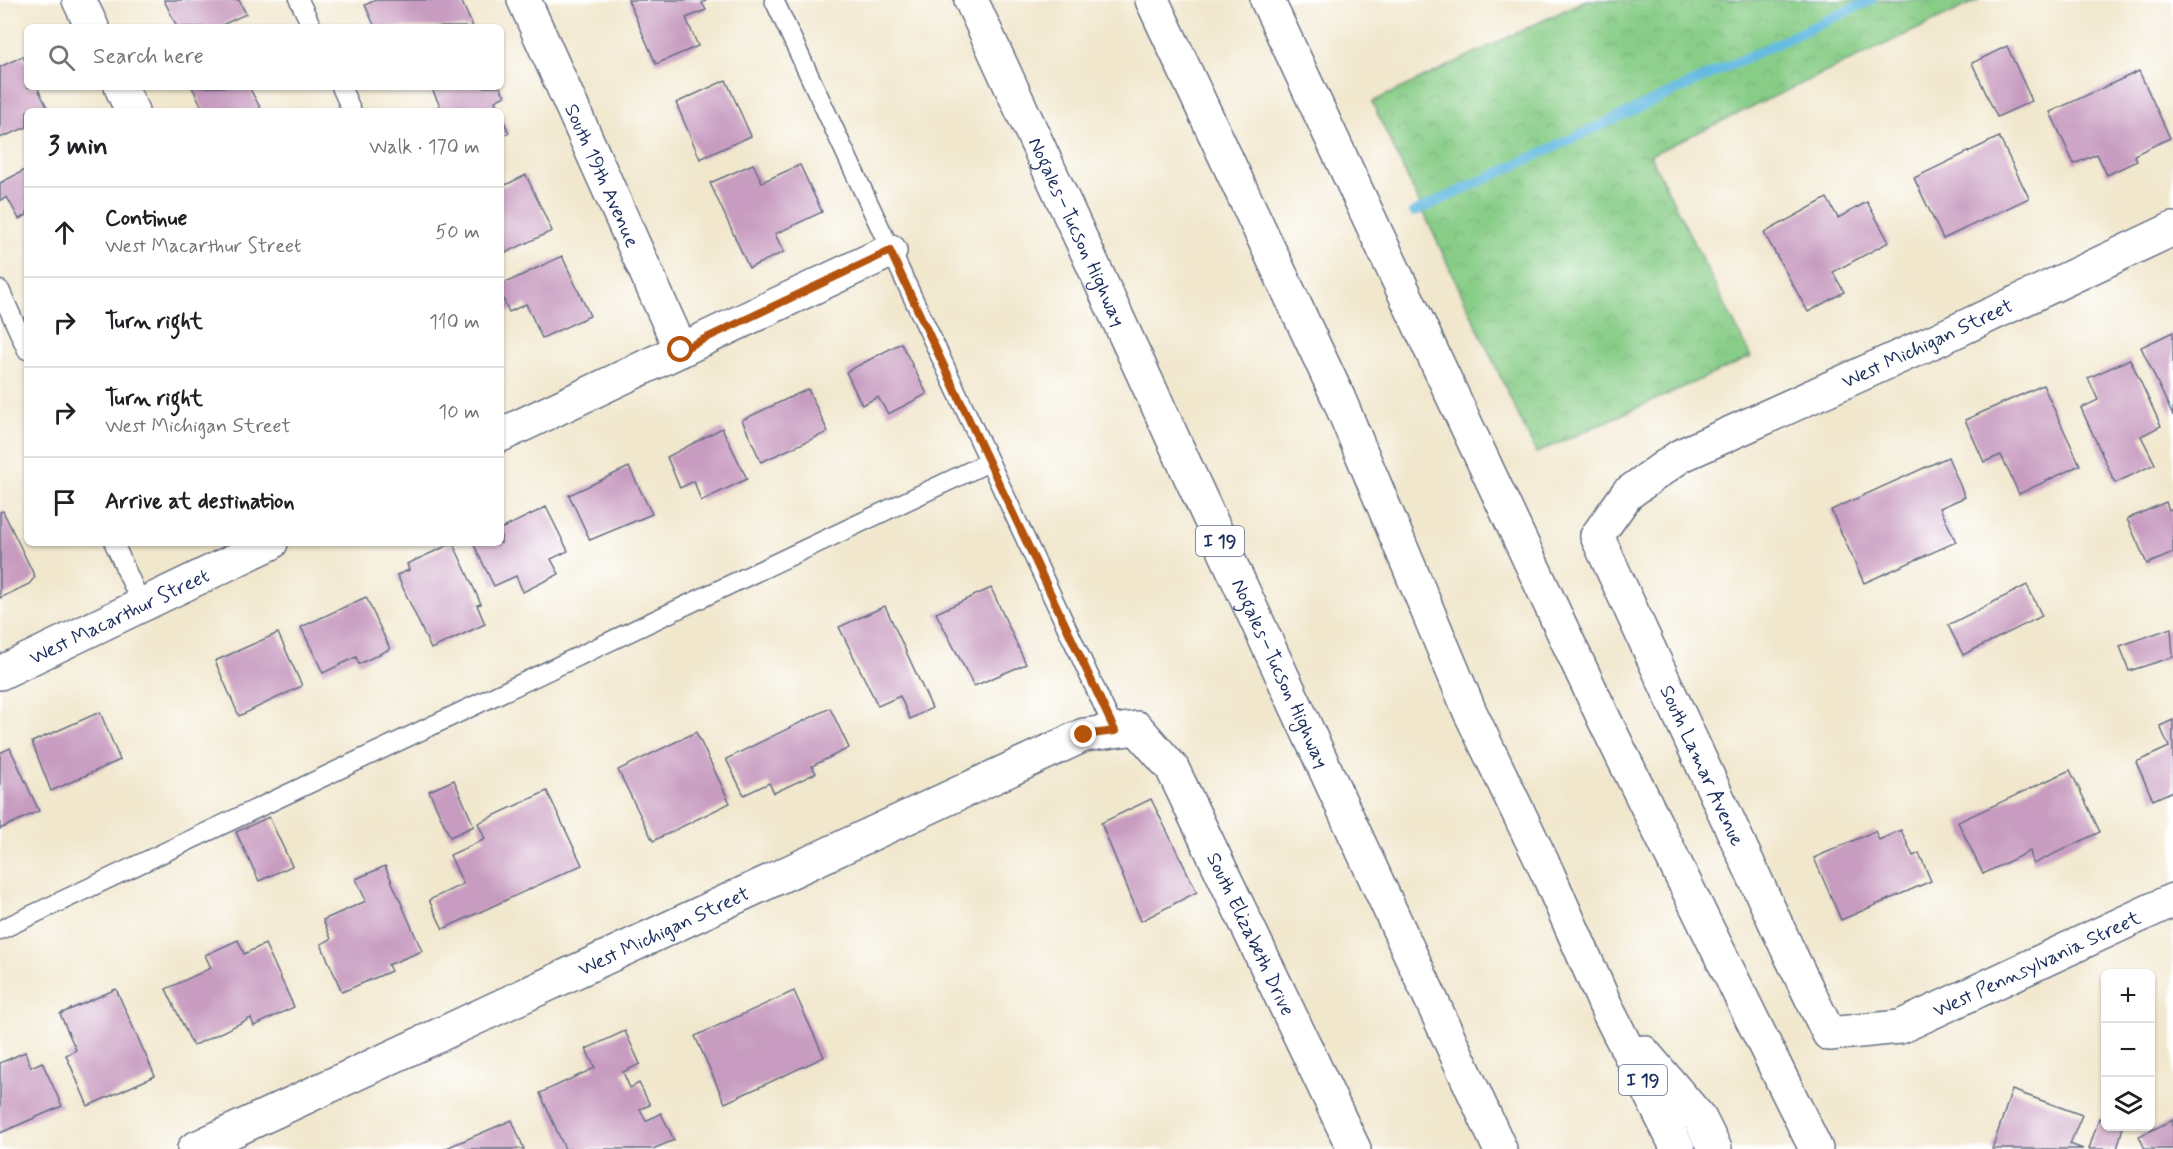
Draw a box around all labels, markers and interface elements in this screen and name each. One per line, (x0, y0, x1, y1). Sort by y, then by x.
search box (24, 24, 504, 90)
icon: search (45, 41, 78, 74)
text: Search here (93, 43, 204, 71)
street label: South 19th Avenue (557, 100, 645, 252)
text: 3 min (48, 130, 108, 164)
street label: Nogales–Tucson Highway (1021, 133, 1131, 331)
text: Walk · 170 m (369, 134, 480, 161)
text: Continue (105, 205, 187, 233)
icon: ahead (48, 216, 81, 249)
text: 50 m (435, 219, 480, 246)
text: West Macarthur Street (105, 233, 301, 260)
street label: West Michigan Street (1838, 293, 2018, 396)
icon: right (48, 306, 81, 339)
text: Turn right (105, 308, 203, 336)
text: 110 m (429, 309, 480, 336)
route start (667, 336, 693, 362)
text: Turn right (105, 385, 203, 413)
icon: right (48, 396, 81, 429)
text: 10 m (438, 399, 480, 426)
text: West Michigan Street (105, 413, 291, 440)
icon: arrive (48, 486, 81, 519)
text: Arrive at destination (105, 488, 295, 516)
road number: I 19 (1196, 526, 1244, 556)
street label: West Macarthur Street (25, 563, 214, 672)
street label: Nogales–Tucson Highway (1224, 575, 1335, 773)
street label: South Lamar Avenue (1653, 681, 1750, 851)
route end (1070, 721, 1096, 747)
street label: South Elizabeth Drive (1199, 848, 1300, 1021)
street label: West Michigan Street (574, 880, 754, 983)
street label: West Pennsylvania Street (1929, 905, 2146, 1025)
map controls (2101, 969, 2155, 1131)
button: + (2101, 969, 2155, 1023)
button: − (2101, 1023, 2155, 1077)
road number: I 19 (1619, 1065, 1667, 1095)
button: layers (2101, 1077, 2155, 1131)

